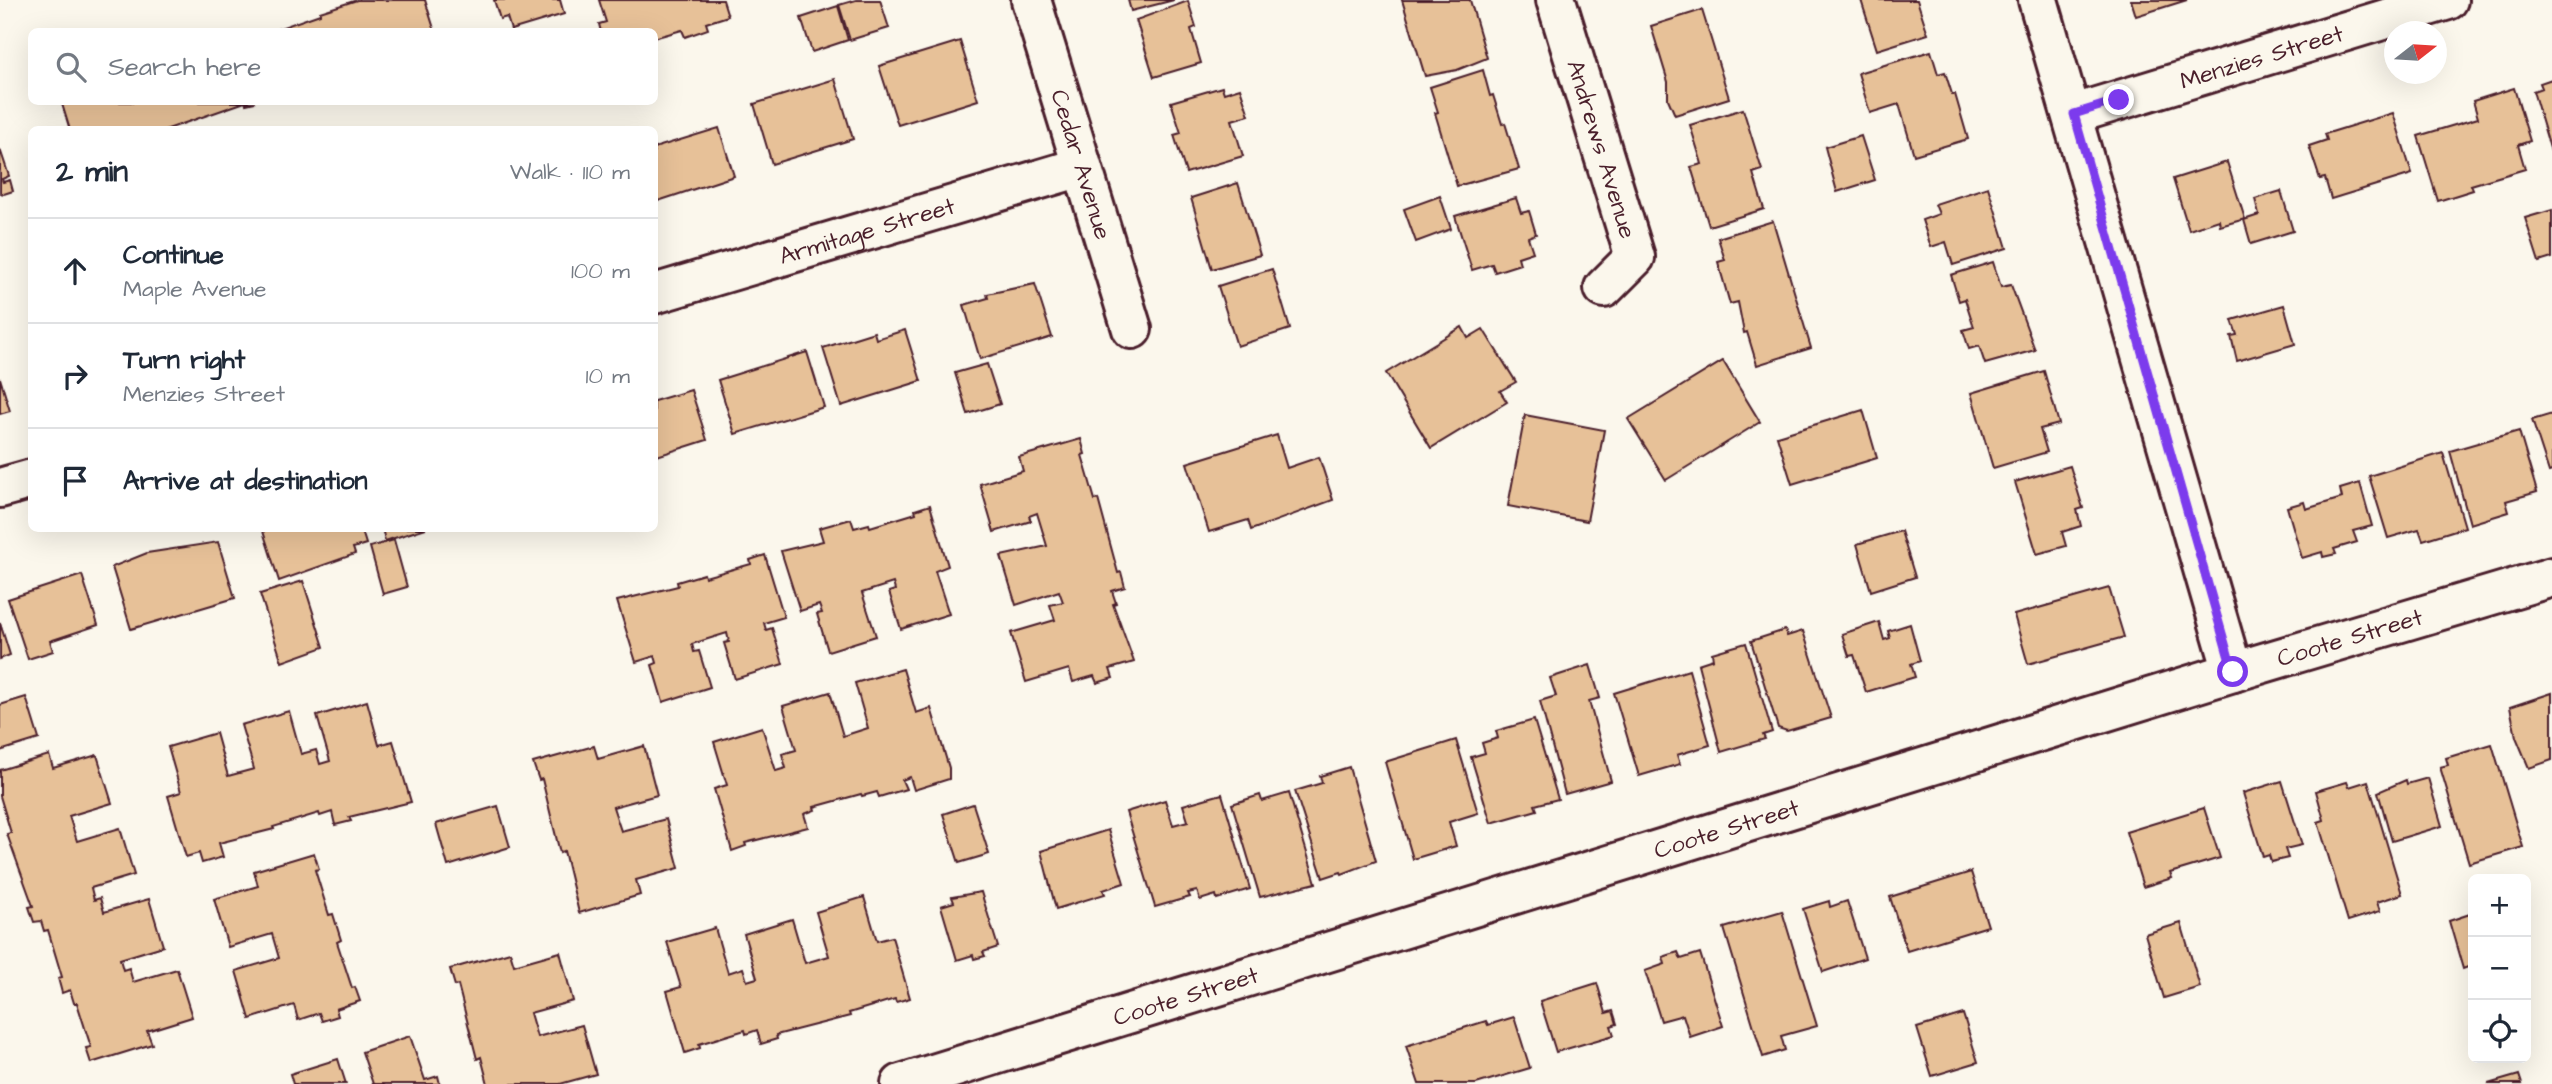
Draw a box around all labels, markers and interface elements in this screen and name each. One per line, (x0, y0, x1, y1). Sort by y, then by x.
street label: Menzies Street (2176, 17, 2348, 99)
north arrow (2384, 21, 2447, 84)
search box (28, 28, 658, 105)
icon: search (52, 48, 90, 86)
text: Search here (108, 49, 261, 85)
street label: Andrews Avenue (1557, 56, 1644, 243)
route end (2103, 84, 2134, 115)
street label: Cedar Avenue (1041, 85, 1120, 244)
text: 2 min (56, 151, 128, 193)
text: Walk · 110 m (510, 156, 630, 188)
street label: Armitage Street (775, 189, 959, 274)
text: Continue (123, 237, 224, 273)
icon: ahead (56, 252, 94, 290)
text: 100 m (571, 255, 630, 287)
text: Maple Avenue (123, 273, 267, 305)
text: Turn right (123, 342, 245, 378)
icon: right (56, 357, 94, 395)
text: 10 m (585, 360, 630, 392)
text: Menzies Street (123, 378, 285, 410)
icon: arrive (56, 462, 94, 500)
text: Arrive at destination (123, 463, 368, 499)
street label: Coote Street (2273, 600, 2427, 676)
route start (2217, 656, 2248, 687)
street label: Coote Street (1650, 791, 1804, 868)
map controls (2468, 874, 2531, 1063)
button: + (2468, 874, 2531, 937)
button: − (2468, 937, 2531, 1000)
street label: Coote Street (1109, 958, 1263, 1035)
button: locate (2468, 1000, 2531, 1063)

